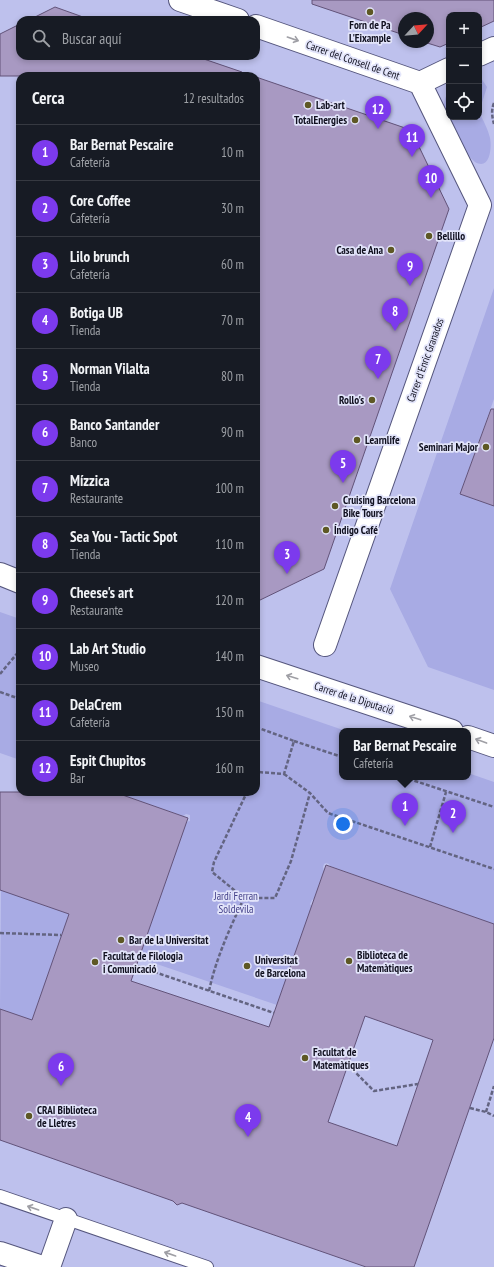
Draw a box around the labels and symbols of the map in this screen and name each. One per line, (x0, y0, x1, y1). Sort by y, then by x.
marker: Forn de Pa L'Eixample (365, 7, 375, 17)
north arrow (398, 12, 434, 48)
place label: Forn de Pa L'Eixample (349, 18, 391, 45)
one-way arrow (286, 36, 299, 43)
street label: Carrer del Consell de Cent (304, 37, 402, 83)
pin: 12 (365, 96, 391, 129)
place label: Lab-art (316, 98, 345, 112)
marker: Lab-art (303, 100, 313, 110)
place label: TotalEnergies (294, 113, 347, 127)
marker: TotalEnergies (350, 115, 360, 125)
pin: 11 (399, 124, 425, 157)
pin: 10 (418, 165, 444, 198)
place label: Bellillo (437, 229, 465, 243)
marker: Bellillo (424, 231, 434, 241)
place label: Casa de Ana (336, 243, 383, 257)
marker: Casa de Ana (386, 245, 396, 255)
pin: 9 (397, 253, 423, 286)
pin: 8 (382, 298, 408, 331)
street label: Carrer d'Enric Granados (403, 316, 447, 404)
pin: 7 (365, 346, 391, 379)
place label: Rollo's (339, 393, 364, 407)
marker: Rollo's (367, 395, 377, 405)
place label: Learnlife (365, 433, 400, 447)
marker: Learnlife (352, 435, 362, 445)
place label: Seminari Major (419, 440, 479, 454)
marker: Seminari Major (481, 442, 491, 452)
pin: 5 (330, 450, 356, 483)
place label: Cruising Barcelona Bike Tours (343, 493, 416, 520)
marker: Cruising Barcelona Bike Tours (330, 501, 340, 511)
place label: Índigo Café (334, 523, 378, 537)
marker: Índigo Café (321, 525, 331, 535)
pin: 3 (274, 541, 300, 574)
one-way arrow (286, 673, 299, 680)
street label: Carrer de la Diputació (313, 679, 396, 717)
one-way arrow (409, 714, 422, 721)
one-way arrow (475, 737, 487, 745)
pin: 1 (392, 793, 418, 826)
pin: 2 (440, 800, 466, 833)
your location (333, 814, 353, 834)
park label: Jardí Ferran Soldevila (213, 889, 258, 916)
place label: Bar de la Universitat (129, 933, 209, 947)
marker: Bar de la Universitat (116, 935, 126, 945)
place label: Biblioteca de Matemàtiques (357, 948, 413, 975)
place label: Facultat de Filologia i Comunicació (103, 949, 183, 976)
place label: Universitat de Barcelona (255, 953, 306, 980)
marker: Biblioteca de Matemàtiques (344, 956, 354, 966)
marker: Facultat de Filologia i Comunicació (90, 957, 100, 967)
marker: Universitat de Barcelona (242, 961, 252, 971)
place label: Facultat de Matemàtiques (313, 1045, 369, 1072)
pin: 6 (48, 1053, 74, 1086)
marker: Facultat de Matemàtiques (300, 1053, 310, 1063)
place label: CRAI Biblioteca de Lletres (37, 1103, 97, 1130)
pin: 4 (235, 1104, 261, 1137)
marker: CRAI Biblioteca de Lletres (24, 1111, 34, 1121)
one-way arrow (27, 1204, 40, 1211)
one-way arrow (164, 1250, 177, 1257)

